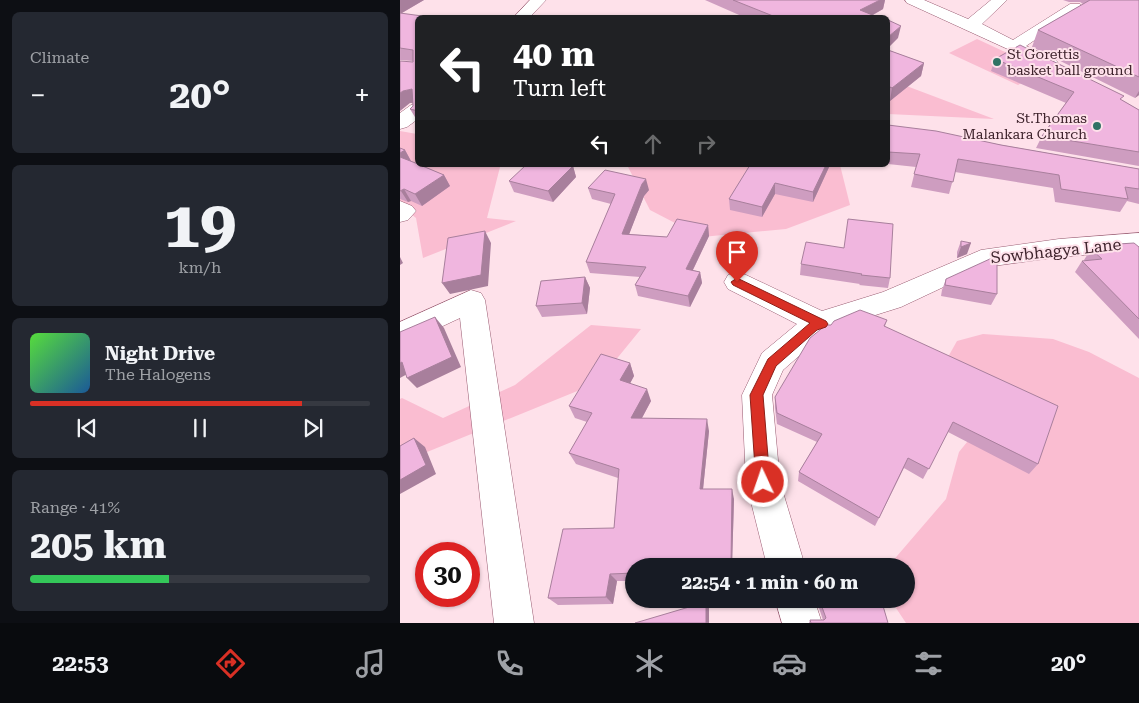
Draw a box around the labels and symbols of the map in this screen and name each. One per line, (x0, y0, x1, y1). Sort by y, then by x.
place label: St Gorettis basket ball ground (1007, 46, 1133, 78)
marker: St Gorettis basket ball ground (991, 56, 1003, 68)
place label: St.Thomas Malankara Church (963, 110, 1087, 142)
marker: St.Thomas Malankara Church (1091, 120, 1103, 132)
pin (716, 231, 758, 282)
street label: Sowbhagya Lane (990, 235, 1122, 267)
position arrow (736, 455, 788, 507)
speed limit sign: 30 (415, 542, 480, 607)

